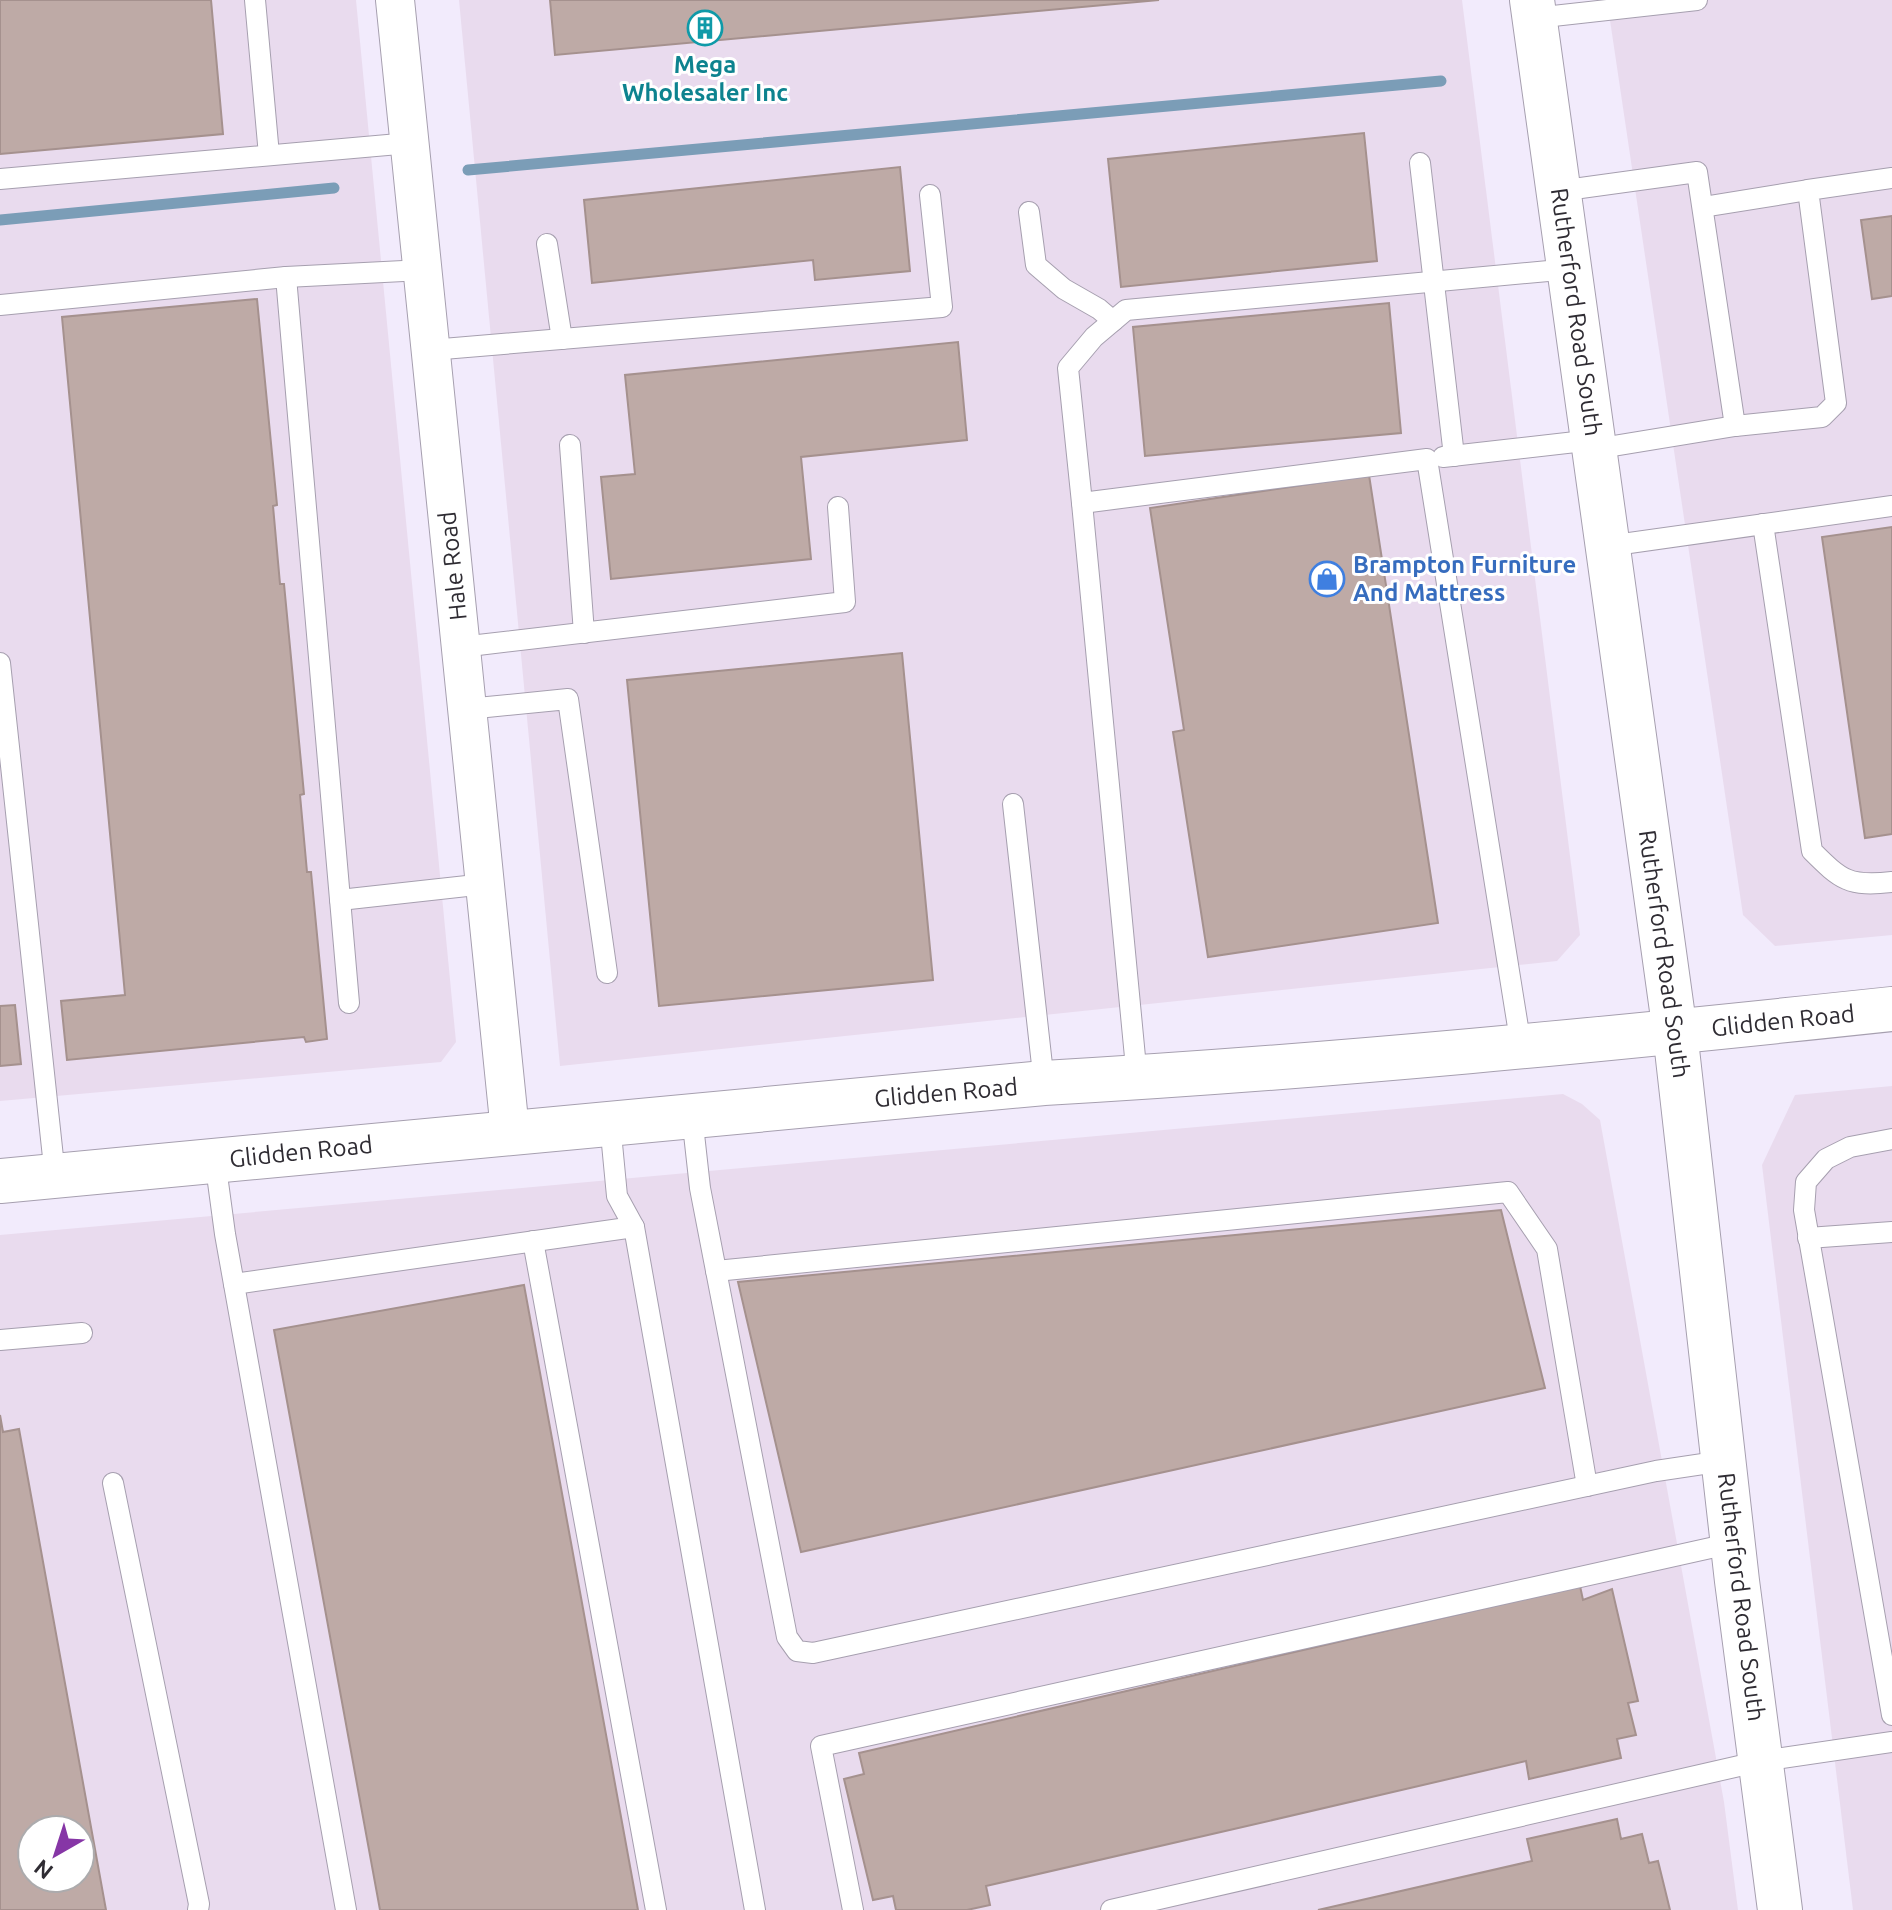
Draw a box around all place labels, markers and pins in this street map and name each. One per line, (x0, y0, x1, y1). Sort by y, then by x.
building icon: Mega Wholesaler Inc (686, 9, 724, 47)
place label: Mega Wholesaler Inc (622, 51, 788, 106)
place label: Brampton Furniture And Mattress (1353, 551, 1576, 606)
shop icon: Brampton Furniture And Mattress (1308, 560, 1346, 598)

